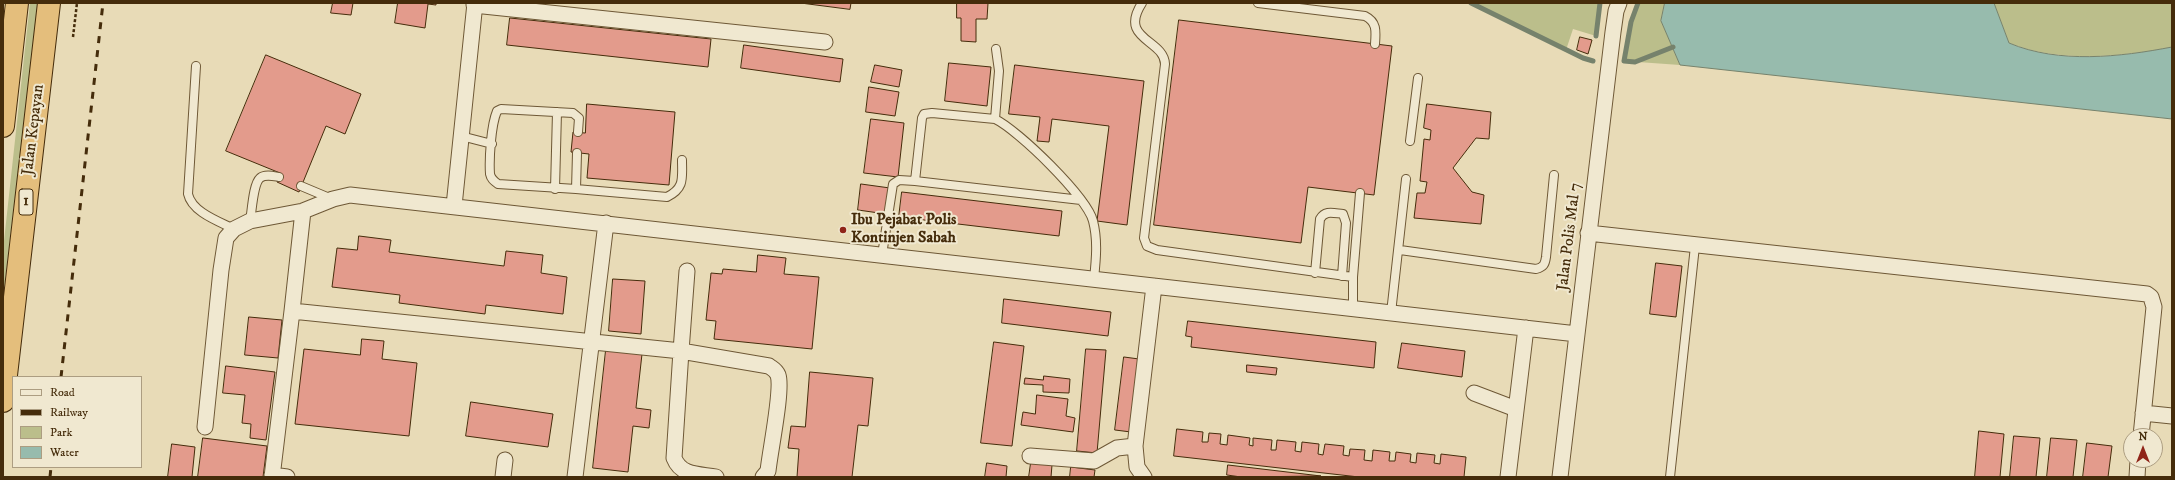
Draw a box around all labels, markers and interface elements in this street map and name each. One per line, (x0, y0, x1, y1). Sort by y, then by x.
street label: Jalan Kepayan (19, 83, 49, 177)
street label: Jalan Polis Mal 7 (1554, 182, 1586, 292)
road number: 1 (19, 189, 33, 215)
place label: Ibu Pejabat Polis Kontinjen Sabah (851, 211, 956, 249)
marker: Ibu Pejabat Polis Kontinjen Sabah (838, 225, 848, 235)
legend (12, 376, 142, 468)
text: Road (50, 385, 75, 400)
text: Railway (50, 405, 88, 420)
text: Park (50, 425, 72, 440)
north arrow (2123, 428, 2163, 468)
text: N (2138, 430, 2148, 444)
text: Water (50, 445, 79, 460)

